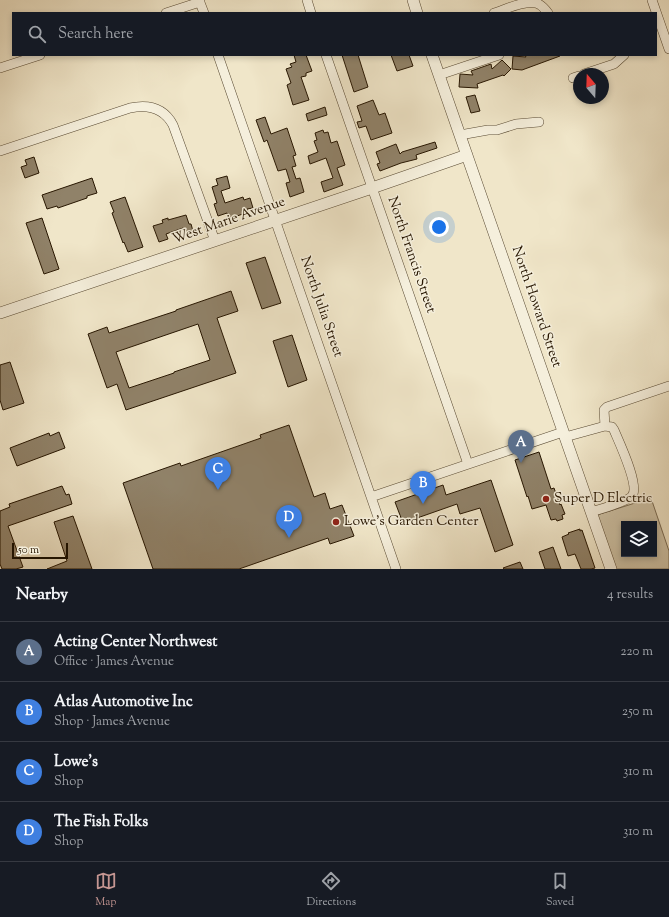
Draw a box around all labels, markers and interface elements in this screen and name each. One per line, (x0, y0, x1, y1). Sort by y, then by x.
search box (12, 12, 657, 56)
icon: search (26, 23, 48, 45)
text: Search here (58, 24, 133, 45)
north arrow (573, 68, 609, 104)
street label: West Marie Avenue (170, 192, 288, 250)
street label: North Francis Street (382, 194, 440, 316)
your location (429, 217, 449, 237)
street label: North Howard Street (506, 244, 566, 371)
street label: North Julia Street (294, 254, 348, 360)
pin: A (508, 430, 534, 463)
pin: C (205, 457, 231, 490)
pin: B (410, 471, 436, 504)
place label: Super D Electric (554, 489, 652, 509)
marker: Super D Electric (541, 494, 551, 504)
pin: D (276, 505, 302, 538)
place label: Lowe's Garden Center (344, 512, 479, 532)
marker: Lowe's Garden Center (331, 517, 341, 527)
map controls (621, 521, 657, 557)
button: layers (621, 521, 657, 557)
scale bar (12, 541, 68, 560)
text: 50 m (18, 542, 39, 558)
text: Nearby (16, 583, 68, 607)
text: 4 results (607, 586, 653, 604)
text: Acting Center Northwest (54, 632, 217, 653)
text: A (24, 643, 34, 661)
text: 220 m (620, 643, 653, 661)
text: Office · James Avenue (54, 653, 174, 671)
text: Atlas Automotive Inc (54, 692, 193, 713)
text: B (25, 703, 33, 721)
text: 250 m (622, 703, 653, 721)
text: Shop · James Avenue (54, 713, 170, 731)
text: Lowe's (54, 752, 98, 773)
text: C (24, 763, 34, 781)
text: 310 m (623, 763, 653, 781)
text: Shop (54, 773, 83, 791)
text: The Fish Folks (54, 812, 148, 833)
text: D (24, 823, 34, 841)
text: 310 m (623, 823, 653, 841)
text: Shop (54, 833, 83, 851)
tab: Map (95, 870, 117, 910)
tab: Directions (307, 870, 356, 910)
tab: Saved (546, 870, 574, 910)

